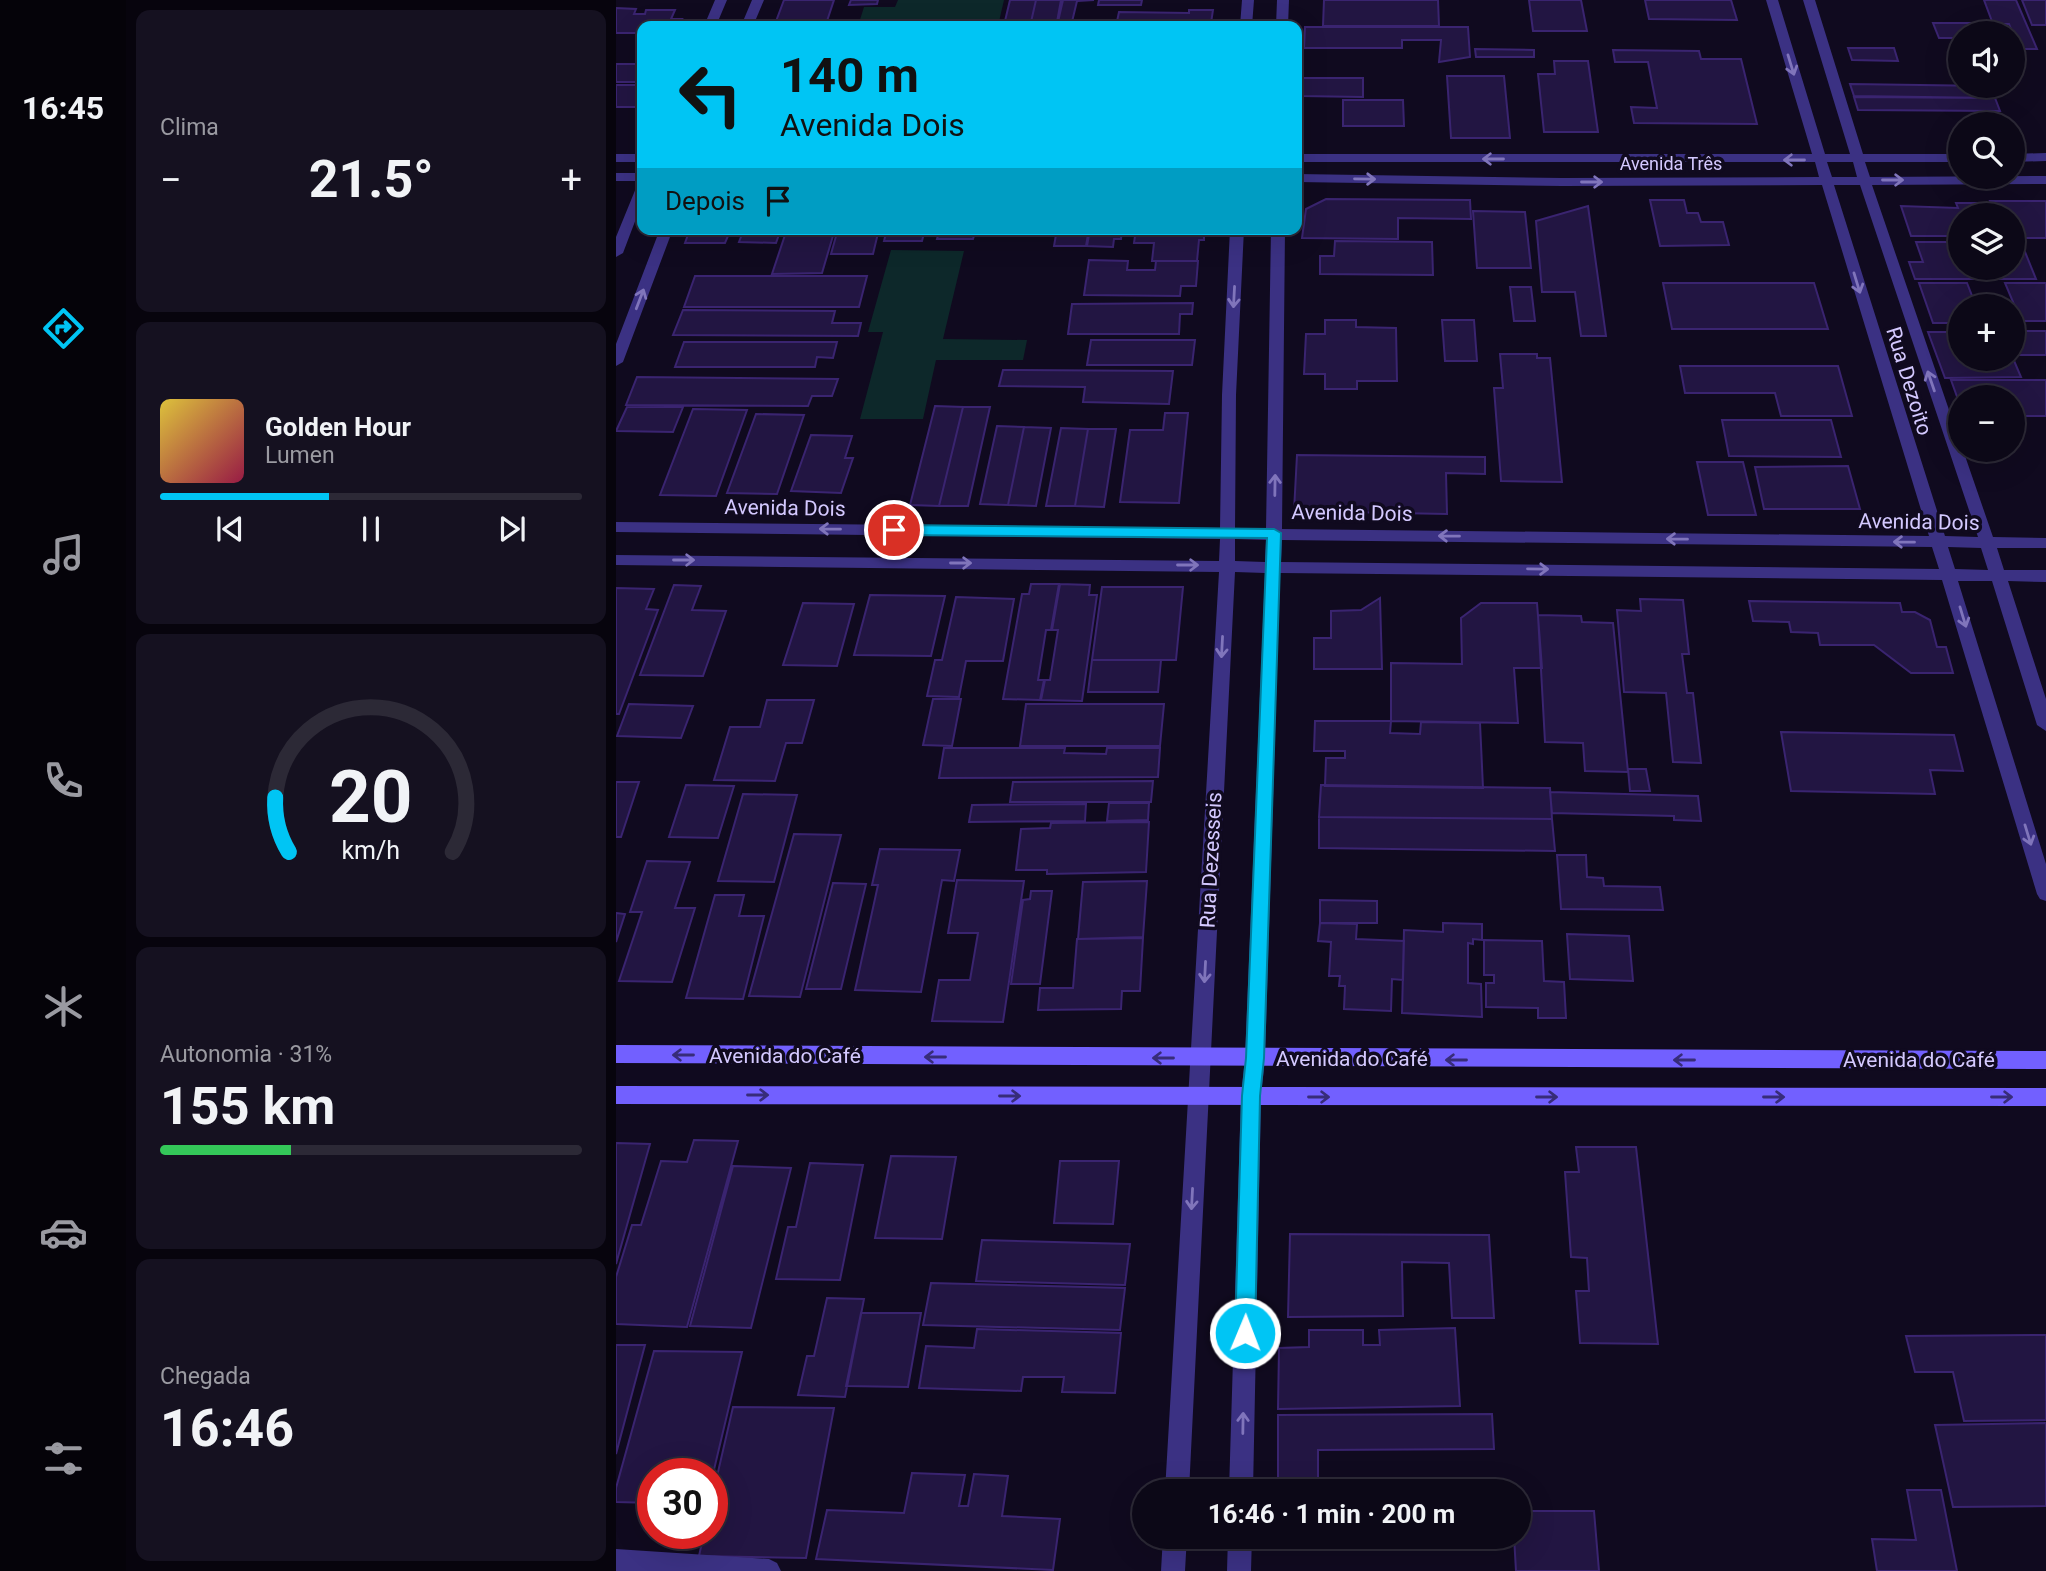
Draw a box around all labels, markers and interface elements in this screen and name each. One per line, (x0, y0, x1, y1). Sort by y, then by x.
map controls (1948, 21, 2025, 462)
button: sound (1948, 21, 2025, 98)
text: 140 m (780, 47, 919, 104)
icon: left (665, 49, 756, 140)
one-way arrow (1786, 54, 1799, 76)
text: 16:45 (22, 89, 104, 127)
text: Avenida Dois (780, 106, 965, 144)
button: search (1948, 112, 2025, 189)
text: Clima (160, 114, 219, 141)
text: 21.5° (309, 149, 434, 210)
one-way arrow (1482, 152, 1505, 166)
street label: Avenida Três (1620, 153, 1722, 174)
one-way arrow (1783, 153, 1806, 167)
text: − (160, 158, 182, 202)
text: + (560, 158, 582, 202)
one-way arrow (1353, 172, 1376, 186)
one-way arrow (1882, 173, 1905, 187)
one-way arrow (1581, 175, 1604, 189)
icon: arrive (759, 182, 797, 220)
text: Depois (665, 186, 745, 216)
button: layers (1948, 203, 2025, 280)
one-way arrow (1852, 272, 1865, 294)
one-way arrow (1227, 286, 1240, 309)
one-way arrow (635, 288, 648, 310)
button: + (1948, 294, 2025, 371)
icon: directions (39, 304, 88, 353)
street label: Rua Dezoito (1881, 324, 1937, 438)
one-way arrow (1924, 371, 1936, 393)
button: − (1948, 385, 2025, 462)
text: Golden Hour (265, 412, 411, 442)
text: Lumen (265, 442, 335, 469)
one-way arrow (1268, 474, 1282, 497)
street label: Avenida Dois (724, 495, 846, 521)
pin (864, 500, 924, 560)
street label: Avenida Dois (1291, 500, 1413, 526)
street label: Avenida Dois (1858, 509, 1980, 535)
icon: previous (211, 510, 249, 548)
icon: pause (352, 510, 390, 548)
icon: next (493, 510, 531, 548)
icon: arrive (875, 511, 913, 549)
one-way arrow (819, 522, 842, 536)
one-way arrow (1438, 529, 1461, 543)
icon: music (39, 530, 88, 579)
one-way arrow (1666, 532, 1689, 546)
one-way arrow (1893, 535, 1916, 549)
one-way arrow (672, 554, 695, 567)
one-way arrow (949, 556, 972, 570)
one-way arrow (1176, 558, 1199, 571)
one-way arrow (1526, 562, 1549, 576)
one-way arrow (1958, 605, 1971, 627)
one-way arrow (1216, 635, 1229, 658)
text: 20 (329, 754, 413, 840)
icon: phone (39, 756, 88, 805)
street label: Rua Dezesseis (1195, 791, 1227, 929)
one-way arrow (2023, 823, 2036, 845)
text: km/h (342, 835, 400, 864)
one-way arrow (1198, 960, 1211, 983)
icon: climate (39, 982, 88, 1031)
text: Autonomia · 31% (160, 1041, 332, 1068)
street label: Avenida do Café (709, 1044, 861, 1068)
street label: Avenida do Café (1276, 1047, 1428, 1071)
one-way arrow (672, 1048, 695, 1062)
street label: Avenida do Café (1843, 1048, 1995, 1072)
one-way arrow (924, 1050, 947, 1063)
one-way arrow (1151, 1051, 1174, 1065)
one-way arrow (1445, 1053, 1468, 1067)
one-way arrow (1673, 1053, 1696, 1067)
text: 155 km (160, 1076, 335, 1137)
one-way arrow (746, 1088, 769, 1102)
one-way arrow (998, 1089, 1021, 1103)
one-way arrow (1308, 1090, 1331, 1103)
one-way arrow (1535, 1090, 1558, 1104)
one-way arrow (1763, 1090, 1786, 1104)
one-way arrow (1990, 1090, 2013, 1104)
one-way arrow (1185, 1188, 1198, 1211)
icon: car (39, 1208, 88, 1257)
position arrow (1208, 1296, 1282, 1370)
text: Chegada (160, 1363, 251, 1390)
text: 16:46 (160, 1398, 294, 1459)
one-way arrow (1236, 1412, 1250, 1435)
icon: filters (39, 1434, 88, 1483)
speed limit sign: 30 (637, 1458, 728, 1549)
text: 16:46 · 1 min · 200 m (1208, 1499, 1455, 1529)

